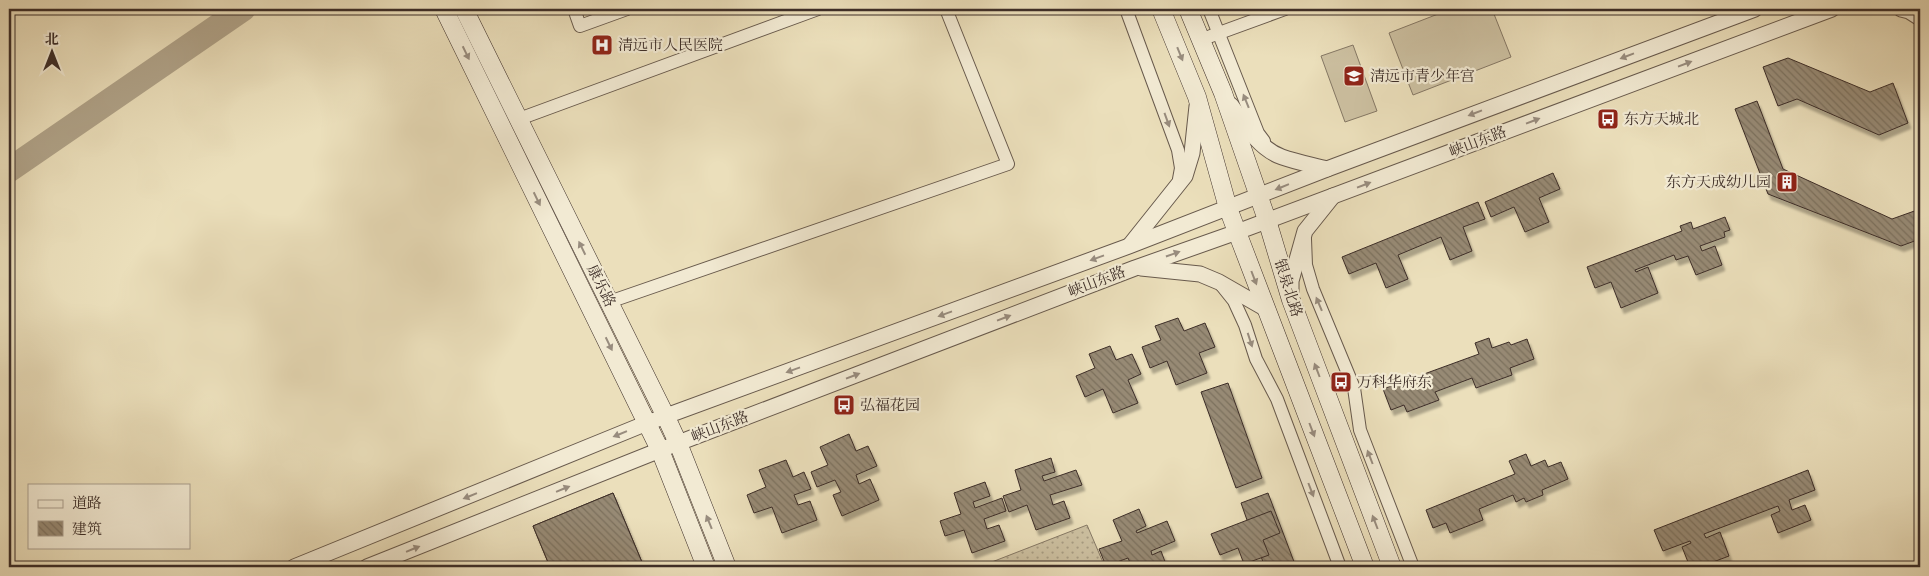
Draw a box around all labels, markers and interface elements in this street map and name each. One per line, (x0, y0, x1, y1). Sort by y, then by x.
north arrow (28, 28, 78, 78)
text: 北 (45, 31, 59, 49)
hospital icon: 清远市人民医院 (590, 33, 614, 57)
place label: 清远市人民医院 (618, 36, 723, 55)
one-way arrow (462, 45, 470, 60)
one-way arrow (1176, 47, 1184, 61)
one-way arrow (1620, 53, 1635, 61)
one-way arrow (1678, 60, 1693, 68)
school or university icon: 清远市青少年宫 (1342, 64, 1366, 88)
place label: 清远市青少年宫 (1370, 67, 1475, 86)
one-way arrow (1241, 94, 1249, 108)
bus stop icon: 东方天城北 (1596, 107, 1620, 131)
one-way arrow (1467, 109, 1482, 117)
place label: 东方天城北 (1624, 110, 1699, 129)
one-way arrow (1163, 113, 1171, 128)
one-way arrow (1526, 117, 1541, 125)
street label: 峡山东路 (1447, 122, 1509, 162)
building icon: 东方天成幼儿园 (1775, 170, 1799, 194)
place label: 东方天成幼儿园 (1666, 173, 1771, 192)
one-way arrow (1357, 180, 1372, 188)
one-way arrow (1275, 183, 1289, 191)
one-way arrow (533, 191, 541, 206)
one-way arrow (578, 240, 586, 255)
one-way arrow (1166, 250, 1181, 258)
one-way arrow (1090, 255, 1105, 262)
street label: 银泉北路 (1270, 257, 1306, 319)
street label: 康乐路 (583, 262, 619, 310)
street label: 峡山东路 (1066, 262, 1128, 302)
one-way arrow (1250, 271, 1258, 286)
one-way arrow (1314, 296, 1322, 311)
one-way arrow (937, 310, 952, 318)
one-way arrow (997, 313, 1012, 321)
one-way arrow (1246, 333, 1254, 348)
one-way arrow (604, 337, 613, 352)
one-way arrow (1313, 362, 1320, 377)
one-way arrow (785, 367, 800, 374)
bus stop icon: 万科华府东 (1329, 370, 1353, 394)
one-way arrow (846, 372, 861, 380)
place label: 万科华府东 (1357, 373, 1432, 392)
bus stop icon: 弘福花园 (832, 393, 856, 417)
place label: 弘福花园 (860, 396, 920, 415)
street label: 峡山东路 (689, 407, 751, 447)
one-way arrow (1308, 423, 1316, 438)
one-way arrow (613, 431, 628, 439)
one-way arrow (1366, 449, 1374, 464)
one-way arrow (1307, 483, 1315, 498)
legend (28, 484, 190, 548)
one-way arrow (556, 484, 571, 492)
one-way arrow (463, 492, 477, 500)
text: 道路 (72, 494, 102, 513)
one-way arrow (1371, 514, 1378, 529)
one-way arrow (705, 515, 713, 529)
text: 建筑 (72, 520, 102, 539)
one-way arrow (405, 545, 420, 552)

